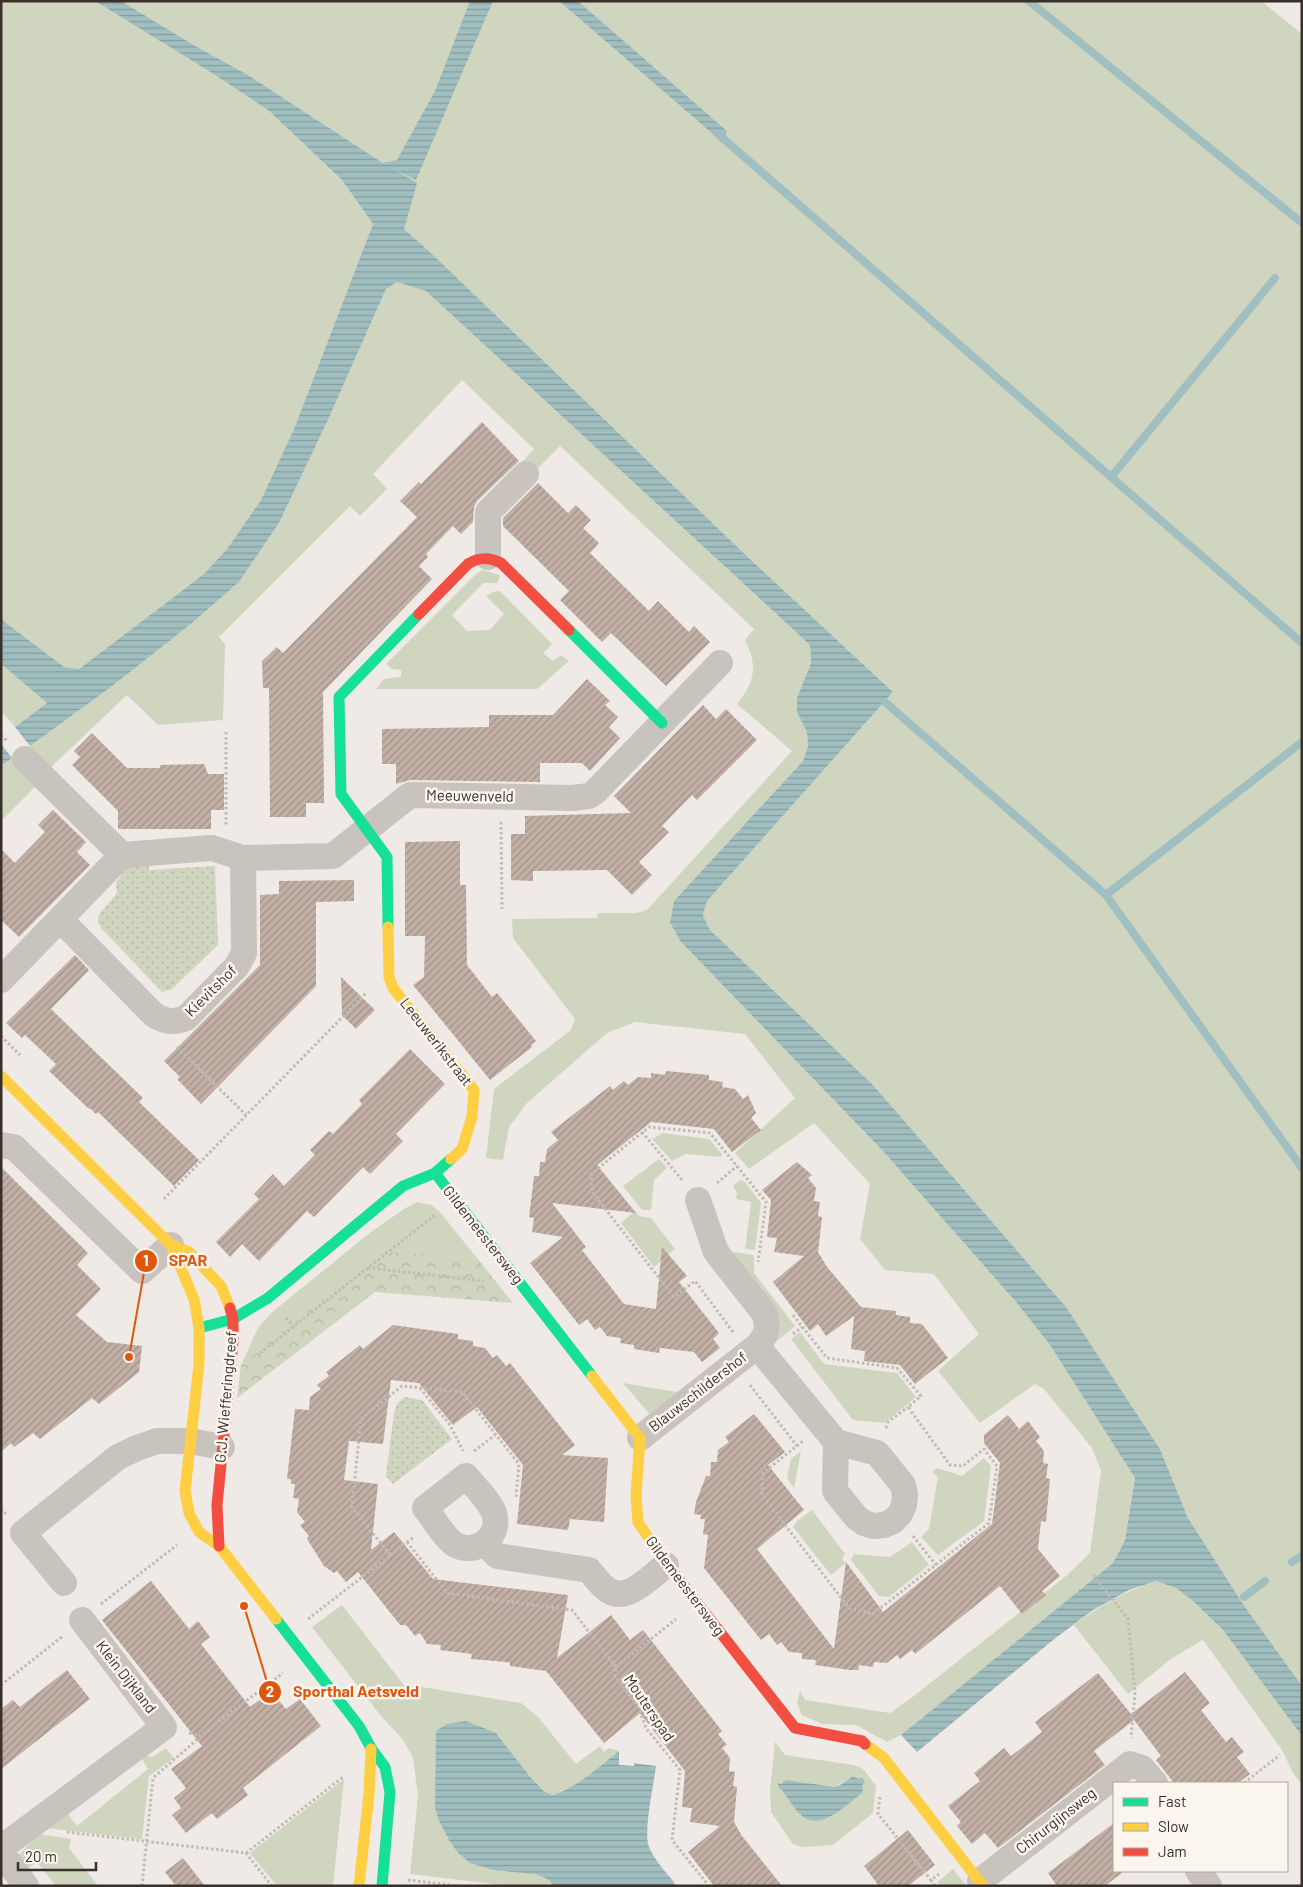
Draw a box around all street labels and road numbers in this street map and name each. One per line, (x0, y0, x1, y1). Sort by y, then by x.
street label: Meeuwenveld (426, 785, 514, 805)
street label: Kievitshof (181, 961, 240, 1020)
street label: Leeuwerikstraat (397, 994, 477, 1089)
street label: Gildemeestersweg (440, 1182, 528, 1287)
street label: G.J. Wiefferingdreef (210, 1330, 240, 1463)
street label: Blauwschildershof (645, 1347, 750, 1435)
street label: Gildemeestersweg (643, 1532, 729, 1639)
street label: Klein Dijkland (93, 1637, 161, 1716)
street label: Mouterspad (621, 1671, 679, 1744)
street label: Chirurgijnsweg (1012, 1783, 1099, 1857)

